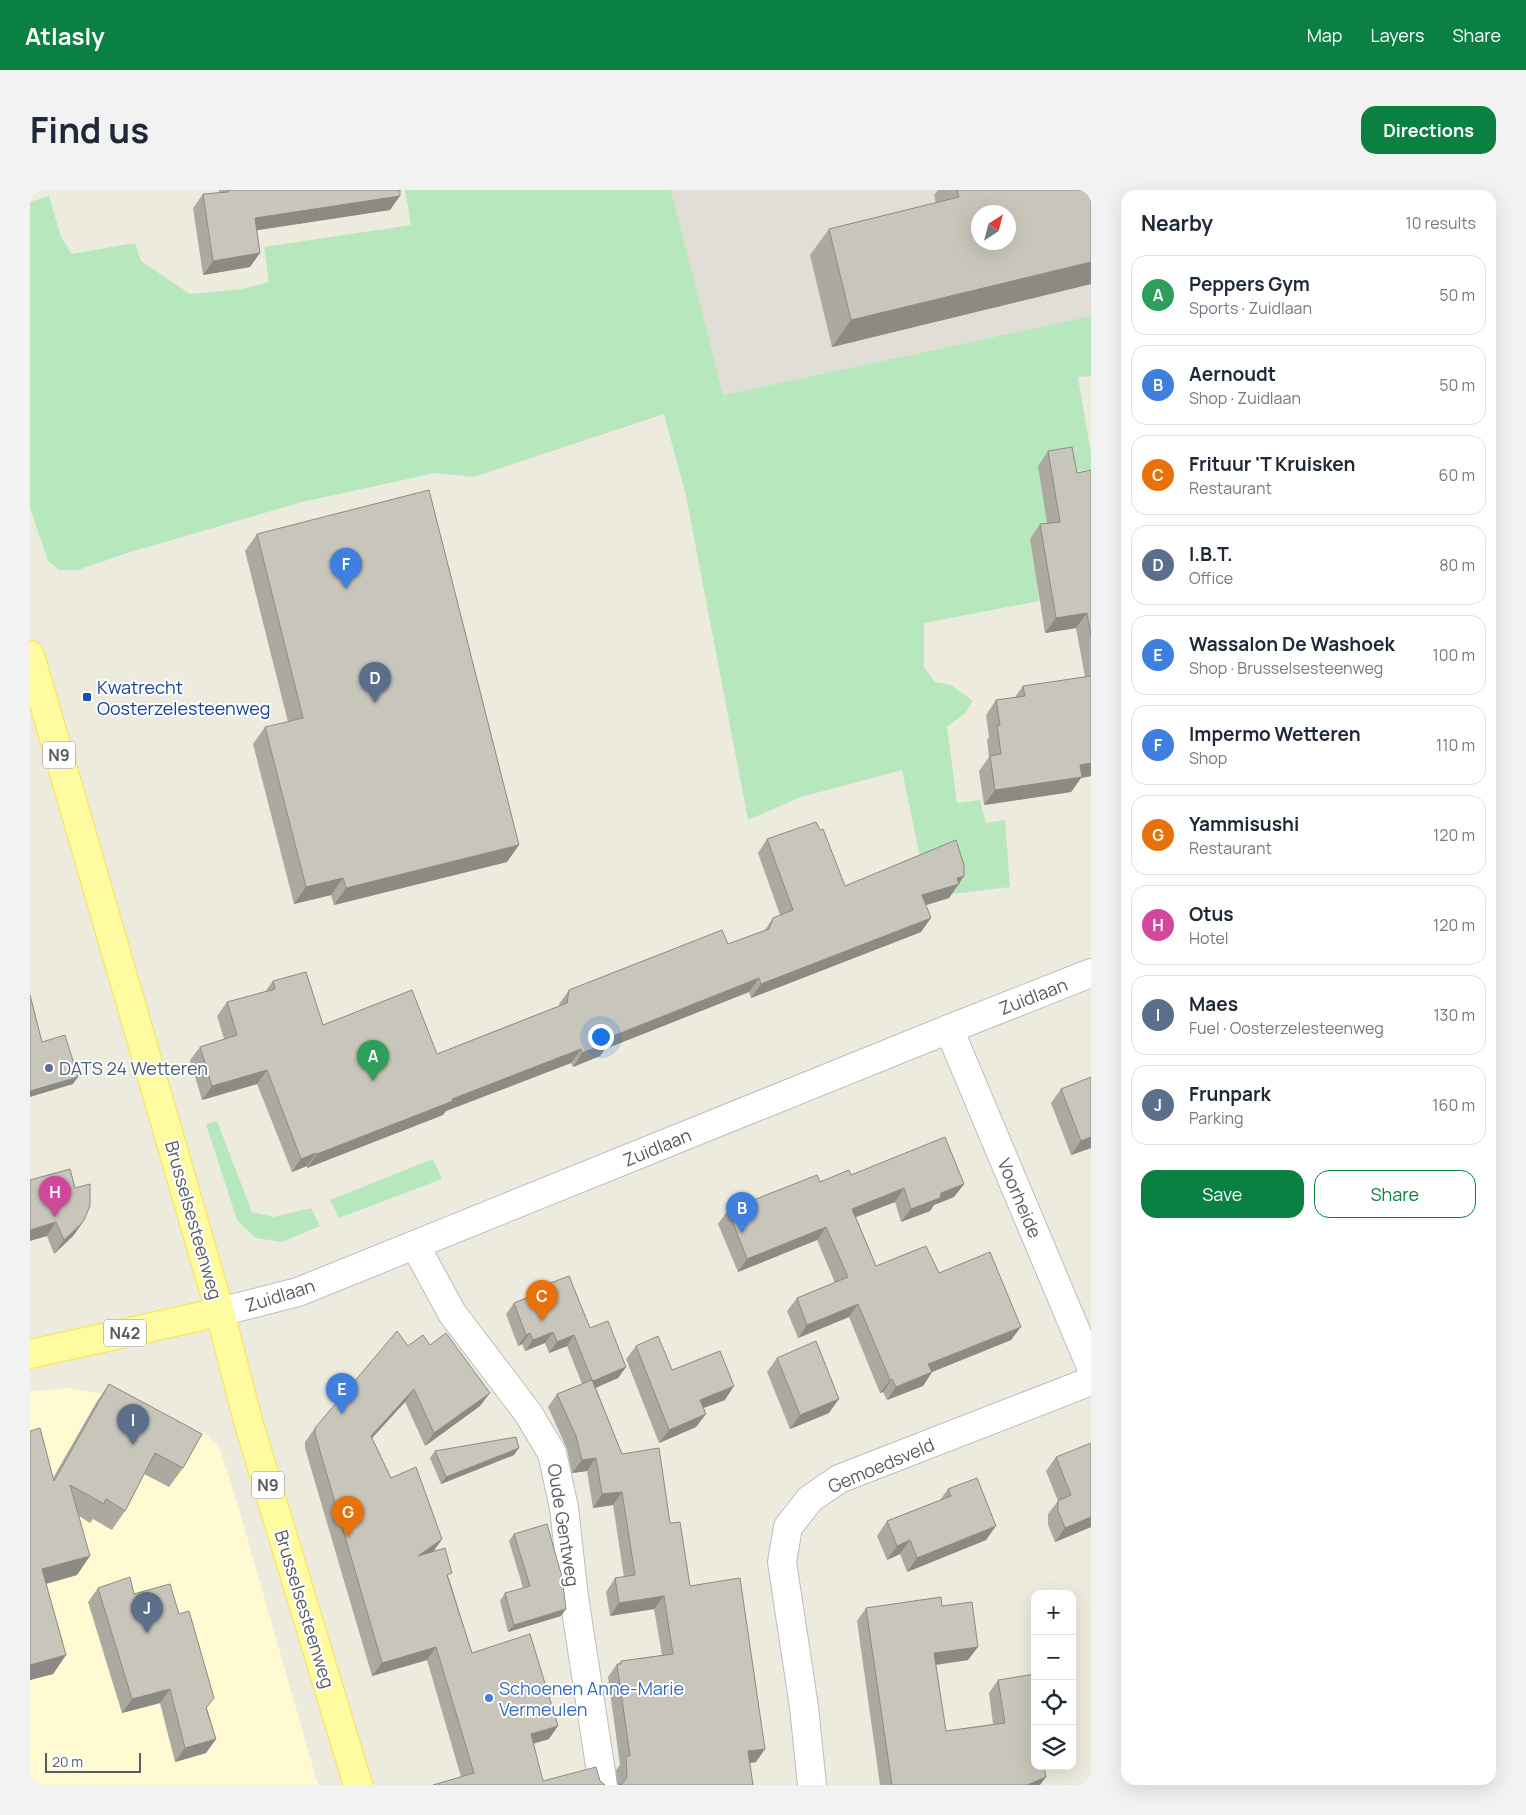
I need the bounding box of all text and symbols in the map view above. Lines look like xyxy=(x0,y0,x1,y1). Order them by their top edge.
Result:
text: Atlasly xyxy=(25,19,105,52)
text: Map xyxy=(1307,23,1342,47)
text: Layers xyxy=(1370,23,1424,47)
text: Share xyxy=(1452,23,1501,47)
text: Find us xyxy=(30,106,149,154)
button: Directions xyxy=(1361,106,1496,154)
north arrow xyxy=(971,205,1016,250)
text: Nearby xyxy=(1141,209,1213,237)
text: 10 results xyxy=(1405,212,1476,234)
text: Peppers Gym xyxy=(1189,271,1310,297)
text: A xyxy=(1153,284,1163,306)
text: 50 m xyxy=(1439,284,1475,306)
text: Sports · Zuidlaan xyxy=(1189,297,1312,319)
text: Aernoudt xyxy=(1189,361,1276,387)
text: B xyxy=(1153,374,1163,396)
text: 50 m xyxy=(1439,374,1475,396)
text: Shop · Zuidlaan xyxy=(1189,387,1301,409)
text: Frituur 'T Kruisken xyxy=(1189,451,1355,477)
text: C xyxy=(1152,464,1164,486)
text: 60 m xyxy=(1439,464,1475,486)
text: Restaurant xyxy=(1189,477,1272,499)
text: I.B.T. xyxy=(1189,541,1233,567)
pin: F xyxy=(330,548,362,589)
text: D xyxy=(1152,554,1164,576)
text: 80 m xyxy=(1439,554,1475,576)
text: Office xyxy=(1189,567,1233,589)
text: Wassalon De Washoek xyxy=(1189,631,1395,657)
text: E xyxy=(1153,644,1163,666)
text: 100 m xyxy=(1432,644,1475,666)
text: Shop · Brusselsesteenweg xyxy=(1189,657,1383,679)
pin: D xyxy=(359,662,391,703)
place label: Kwatrecht Oosterzelesteenweg xyxy=(97,675,270,720)
marker: Kwatrecht Oosterzelesteenweg xyxy=(81,691,93,703)
text: Impermo Wetteren xyxy=(1189,721,1361,747)
text: F xyxy=(1154,734,1162,756)
text: 110 m xyxy=(1436,734,1475,756)
road number: N9 xyxy=(43,742,75,768)
text: Shop xyxy=(1189,747,1227,769)
text: Yammisushi xyxy=(1189,811,1299,837)
text: G xyxy=(1152,824,1164,846)
text: 120 m xyxy=(1433,824,1475,846)
text: Restaurant xyxy=(1189,837,1272,859)
text: Otus xyxy=(1189,901,1234,927)
text: H xyxy=(1152,914,1164,936)
text: 120 m xyxy=(1433,914,1475,936)
text: Hotel xyxy=(1189,927,1229,949)
street label: Zuidlaan xyxy=(995,972,1071,1020)
text: Maes xyxy=(1189,991,1238,1017)
text: I xyxy=(1156,1004,1160,1026)
text: 130 m xyxy=(1433,1004,1475,1026)
text: Fuel · Oosterzelesteenweg xyxy=(1189,1017,1384,1039)
your location xyxy=(588,1024,614,1050)
pin: A xyxy=(357,1040,389,1081)
place label: DATS 24 Wetteren xyxy=(59,1056,208,1080)
marker: DATS 24 Wetteren xyxy=(43,1062,55,1074)
text: Frunpark xyxy=(1189,1081,1271,1107)
text: J xyxy=(1154,1094,1162,1116)
text: 160 m xyxy=(1432,1094,1475,1116)
text: Parking xyxy=(1189,1107,1244,1129)
street label: Zuidlaan xyxy=(619,1122,695,1172)
street label: Brusselsesteenweg xyxy=(160,1138,228,1302)
street label: Voorheide xyxy=(993,1155,1047,1241)
button: Save xyxy=(1141,1170,1304,1218)
button: Share xyxy=(1314,1170,1476,1218)
pin: H xyxy=(39,1176,71,1217)
pin: B xyxy=(726,1192,758,1233)
street label: Zuidlaan xyxy=(242,1273,318,1317)
pin: C xyxy=(526,1280,558,1321)
road number: N42 xyxy=(104,1320,146,1346)
pin: E xyxy=(326,1373,358,1414)
pin: I xyxy=(117,1404,149,1445)
street label: Gemoedsveld xyxy=(824,1432,938,1498)
street label: Oude Gentweg xyxy=(542,1462,586,1588)
road number: N9 xyxy=(252,1472,284,1498)
pin: G xyxy=(332,1496,364,1537)
street label: Brusselsesteenweg xyxy=(270,1527,340,1691)
map controls xyxy=(1031,1590,1076,1770)
button: + xyxy=(1031,1590,1076,1635)
pin: J xyxy=(131,1592,163,1633)
button: − xyxy=(1031,1635,1076,1680)
place label: Schoenen Anne-Marie Vermeulen xyxy=(499,1676,684,1721)
button: locate xyxy=(1031,1680,1076,1725)
marker: Schoenen Anne-Marie Vermeulen xyxy=(483,1692,495,1704)
button: layers xyxy=(1031,1725,1076,1770)
scale bar xyxy=(45,1750,141,1773)
text: 20 m xyxy=(52,1752,83,1771)

